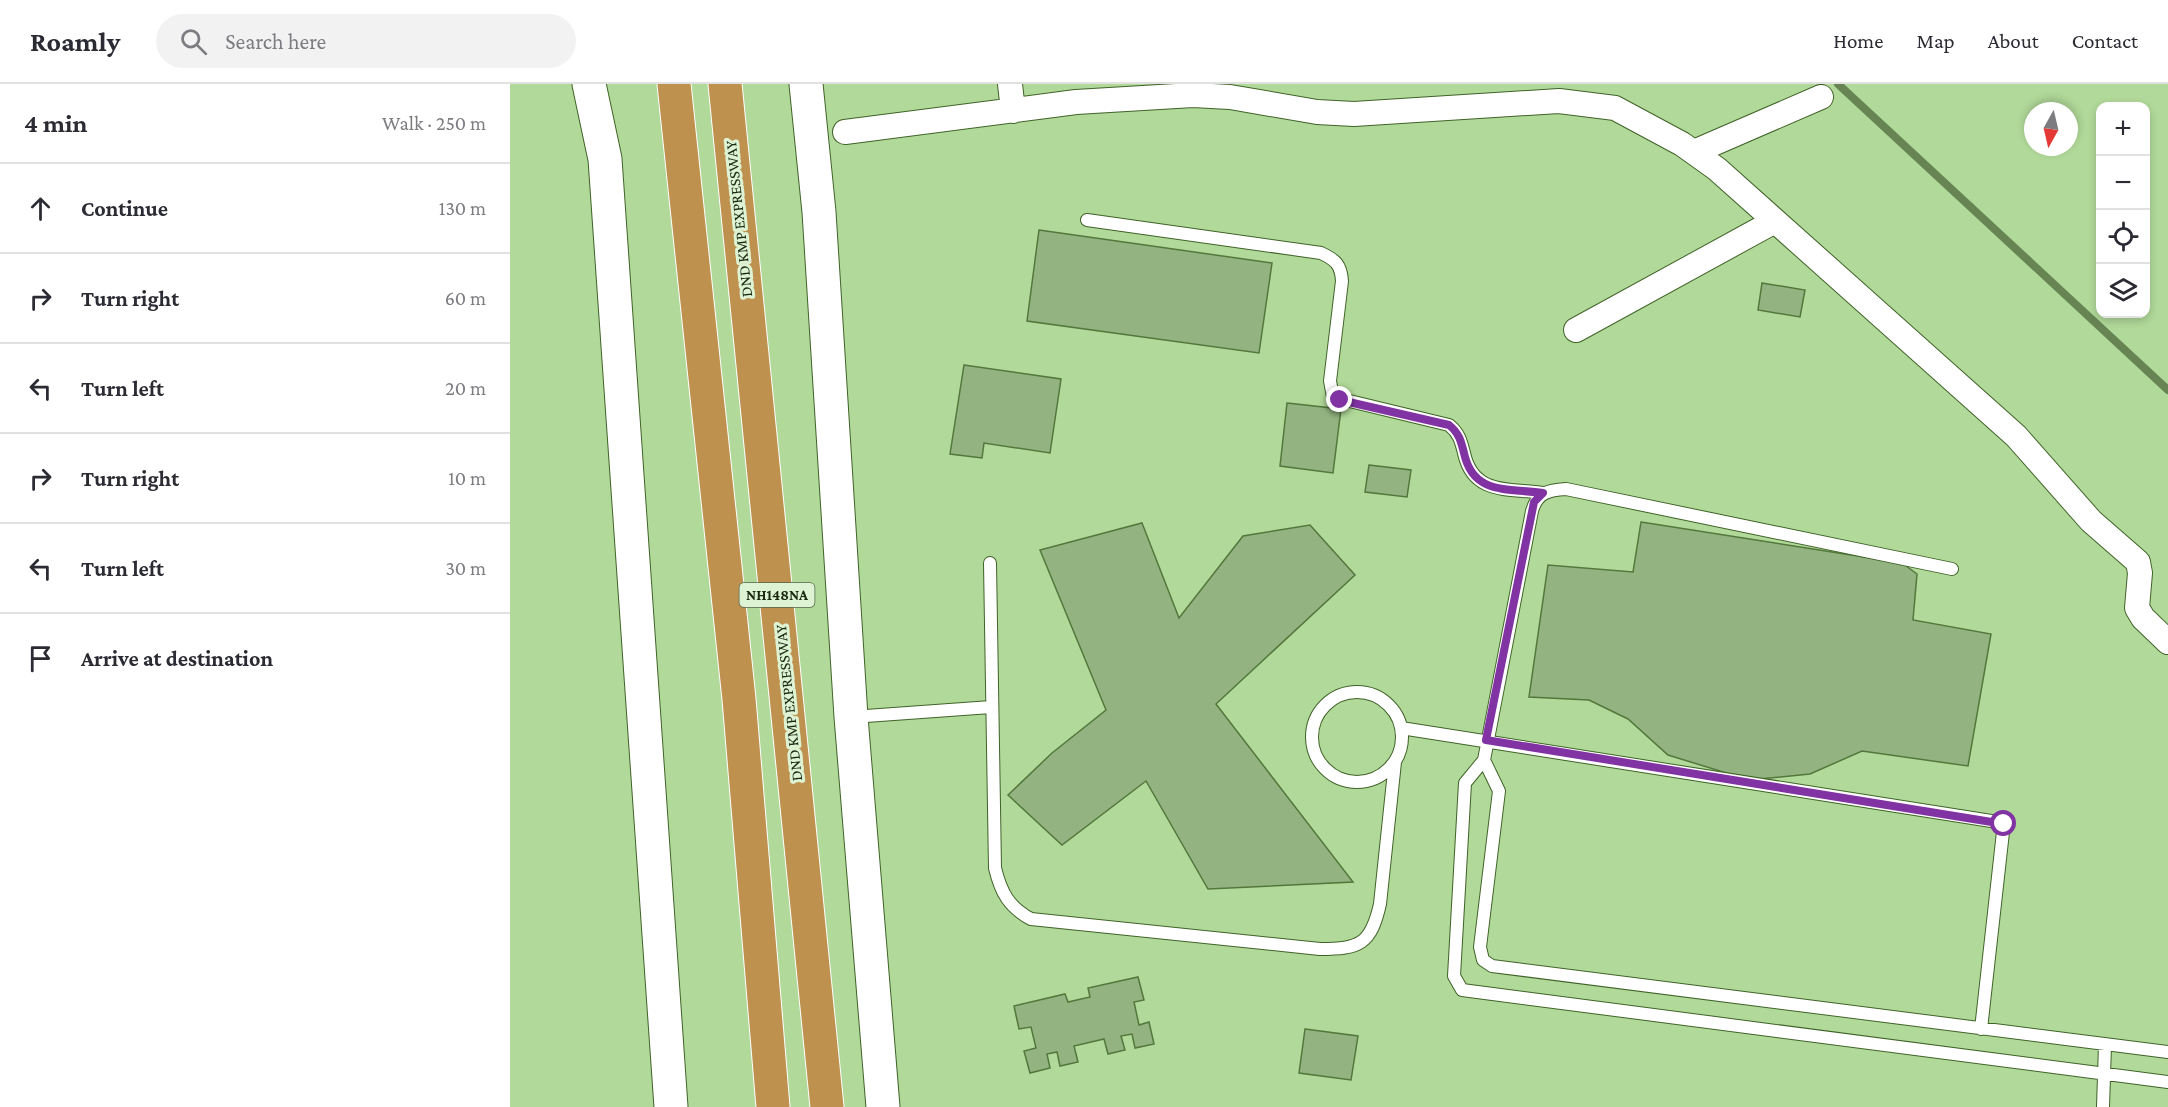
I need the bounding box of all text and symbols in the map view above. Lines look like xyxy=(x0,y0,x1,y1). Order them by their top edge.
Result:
search box xyxy=(156,14,576,68)
icon: search xyxy=(177,25,210,58)
text: Roamly xyxy=(30,26,120,57)
text: Search here xyxy=(225,29,326,54)
text: Home xyxy=(1833,29,1883,53)
text: Map xyxy=(1916,29,1955,53)
text: About xyxy=(1988,29,2039,53)
text: Contact xyxy=(2072,29,2138,53)
north arrow xyxy=(2024,102,2078,156)
map controls xyxy=(2096,102,2150,318)
button: + xyxy=(2096,102,2150,156)
text: 4 min xyxy=(24,109,88,138)
text: Walk · 250 m xyxy=(382,112,486,134)
street label: DND KMP EXPRESSWAY xyxy=(722,139,755,298)
button: − xyxy=(2096,156,2150,210)
icon: ahead xyxy=(24,192,57,225)
text: Continue xyxy=(81,196,168,221)
text: 130 m xyxy=(439,197,486,219)
button: locate xyxy=(2096,210,2150,264)
button: layers xyxy=(2096,264,2150,318)
icon: right xyxy=(24,282,57,315)
text: Turn right xyxy=(81,286,179,311)
text: 60 m xyxy=(445,287,486,309)
icon: left xyxy=(24,372,57,405)
text: Turn left xyxy=(81,376,164,401)
text: 20 m xyxy=(445,377,486,399)
route end xyxy=(1326,386,1352,412)
icon: right xyxy=(24,462,57,495)
text: Turn right xyxy=(81,466,179,491)
text: 10 m xyxy=(448,467,486,489)
icon: left xyxy=(24,552,57,585)
text: Turn left xyxy=(81,556,164,581)
text: 30 m xyxy=(445,557,486,579)
road number: NH148NA xyxy=(740,583,814,607)
street label: DND KMP EXPRESSWAY xyxy=(772,623,805,782)
icon: arrive xyxy=(24,642,57,675)
text: Arrive at destination xyxy=(81,646,273,671)
route start xyxy=(1990,810,2016,836)

